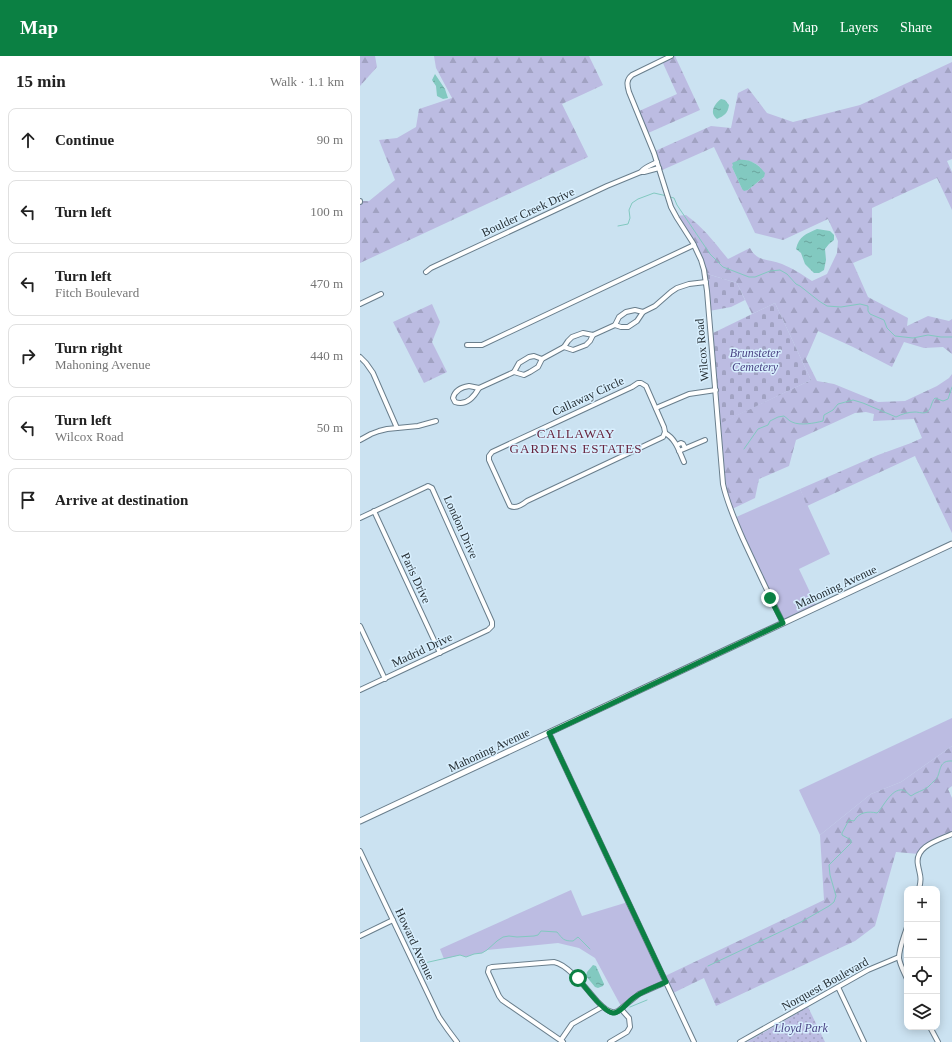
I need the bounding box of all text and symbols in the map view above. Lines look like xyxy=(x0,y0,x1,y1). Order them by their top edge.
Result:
text: Map xyxy=(20,17,58,38)
text: Map xyxy=(792,20,818,35)
text: Layers xyxy=(840,20,878,35)
text: Share xyxy=(900,20,932,35)
text: 15 min xyxy=(16,72,66,91)
text: Walk · 1.1 km xyxy=(270,74,344,89)
icon: ahead xyxy=(17,129,39,151)
text: Continue xyxy=(55,132,114,148)
text: 90 m xyxy=(317,132,343,147)
street label: Boulder Creek Drive xyxy=(479,184,577,240)
icon: left xyxy=(17,201,39,223)
text: Turn left xyxy=(55,204,112,220)
text: 100 m xyxy=(310,204,343,219)
text: Turn left xyxy=(55,268,112,284)
icon: left xyxy=(17,273,39,295)
text: 470 m xyxy=(310,276,343,291)
text: Fitch Boulevard xyxy=(55,285,139,300)
street label: Wilcox Road xyxy=(692,318,712,382)
text: Turn right xyxy=(55,340,122,356)
icon: right xyxy=(17,345,39,367)
park label: Brunsteter Cemetery xyxy=(730,346,781,374)
text: 440 m xyxy=(310,348,343,363)
text: Mahoning Avenue xyxy=(55,357,150,372)
street label: Callaway Circle xyxy=(550,373,626,419)
text: Turn left xyxy=(55,412,112,428)
icon: left xyxy=(17,417,39,439)
text: 50 m xyxy=(317,420,343,435)
district label: CALLAWAY GARDENS ESTATES xyxy=(510,426,642,456)
text: Wilcox Road xyxy=(55,429,123,444)
icon: arrive xyxy=(17,489,39,511)
text: Arrive at destination xyxy=(55,492,188,508)
street label: London Drive xyxy=(441,493,481,561)
street label: Paris Drive xyxy=(398,550,434,606)
street label: Mahoning Avenue xyxy=(793,562,879,612)
route end xyxy=(761,589,779,607)
street label: Madrid Drive xyxy=(389,630,455,670)
street label: Mahoning Avenue xyxy=(446,725,532,775)
map controls xyxy=(904,886,940,1030)
button: + xyxy=(904,886,940,922)
street label: Howard Avenue xyxy=(392,906,438,982)
button: − xyxy=(904,922,940,958)
street label: Norquest Boulevard xyxy=(779,954,871,1014)
button: locate xyxy=(904,958,940,994)
route start xyxy=(569,969,587,987)
button: layers xyxy=(904,994,940,1030)
park label: Lloyd Park xyxy=(773,1021,828,1035)

